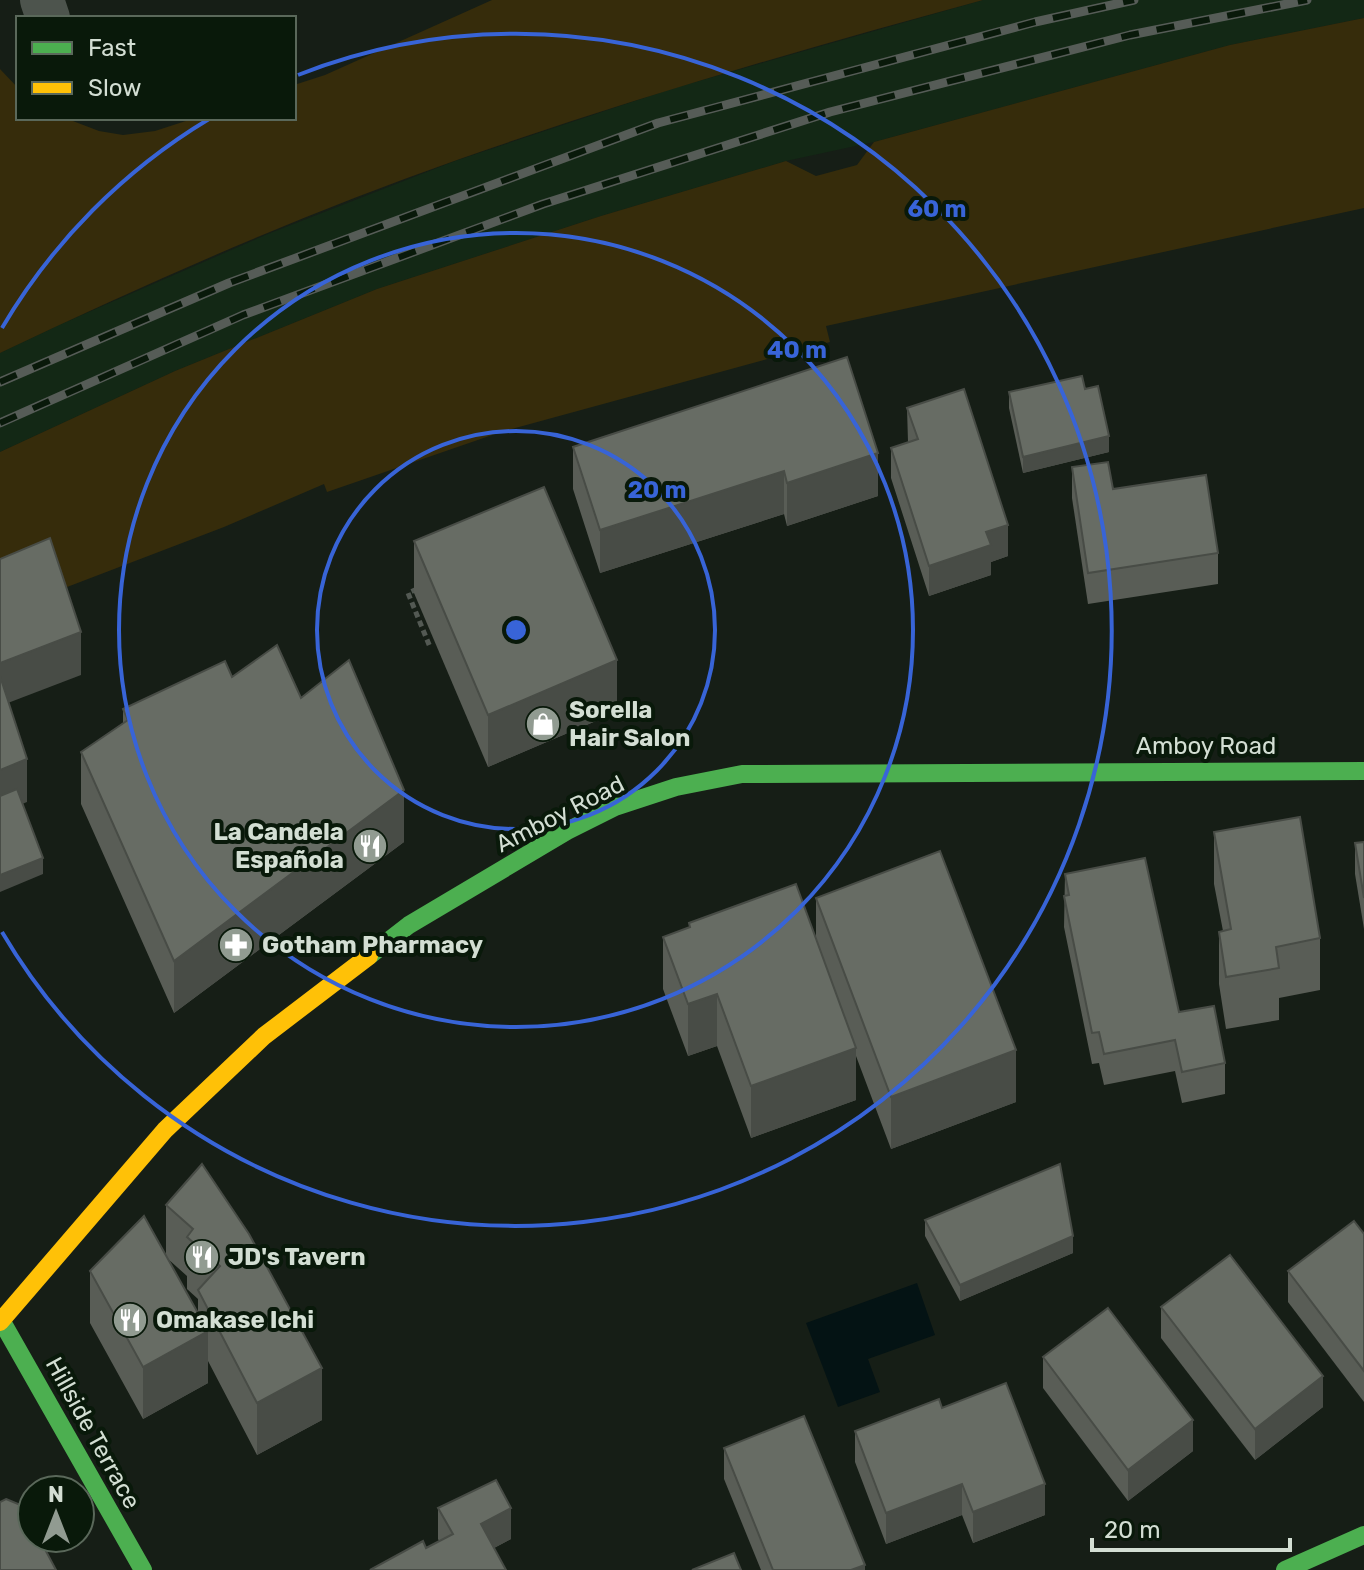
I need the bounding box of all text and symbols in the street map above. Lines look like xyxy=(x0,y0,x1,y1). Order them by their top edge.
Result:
legend xyxy=(16,16,296,120)
text: Fast xyxy=(88,34,136,62)
text: Slow xyxy=(88,74,141,102)
text: 60 m xyxy=(907,195,967,223)
text: 40 m xyxy=(767,336,827,364)
text: 20 m xyxy=(627,476,687,504)
centre of rings xyxy=(502,616,530,644)
place label: Sorella Hair Salon xyxy=(569,696,690,752)
shop icon: Sorella Hair Salon xyxy=(524,705,562,743)
street label: Amboy Road xyxy=(1136,732,1276,760)
street label: Amboy Road xyxy=(491,770,629,858)
place label: La Candela Española xyxy=(214,818,344,874)
restaurant icon: La Candela Española xyxy=(351,827,389,865)
pharmacy icon: Gotham Pharmacy xyxy=(217,926,255,964)
place label: Gotham Pharmacy xyxy=(262,931,483,959)
restaurant icon: JD's Tavern xyxy=(183,1238,221,1276)
place label: JD's Tavern xyxy=(228,1243,366,1271)
restaurant icon: Omakase Ichi xyxy=(111,1301,149,1339)
place label: Omakase Ichi xyxy=(156,1306,314,1334)
street label: Hillside Terrace xyxy=(40,1352,146,1514)
north arrow xyxy=(16,1474,96,1554)
text: N xyxy=(48,1481,64,1508)
scale bar xyxy=(1092,1502,1290,1552)
text: 20 m xyxy=(1104,1516,1161,1544)

